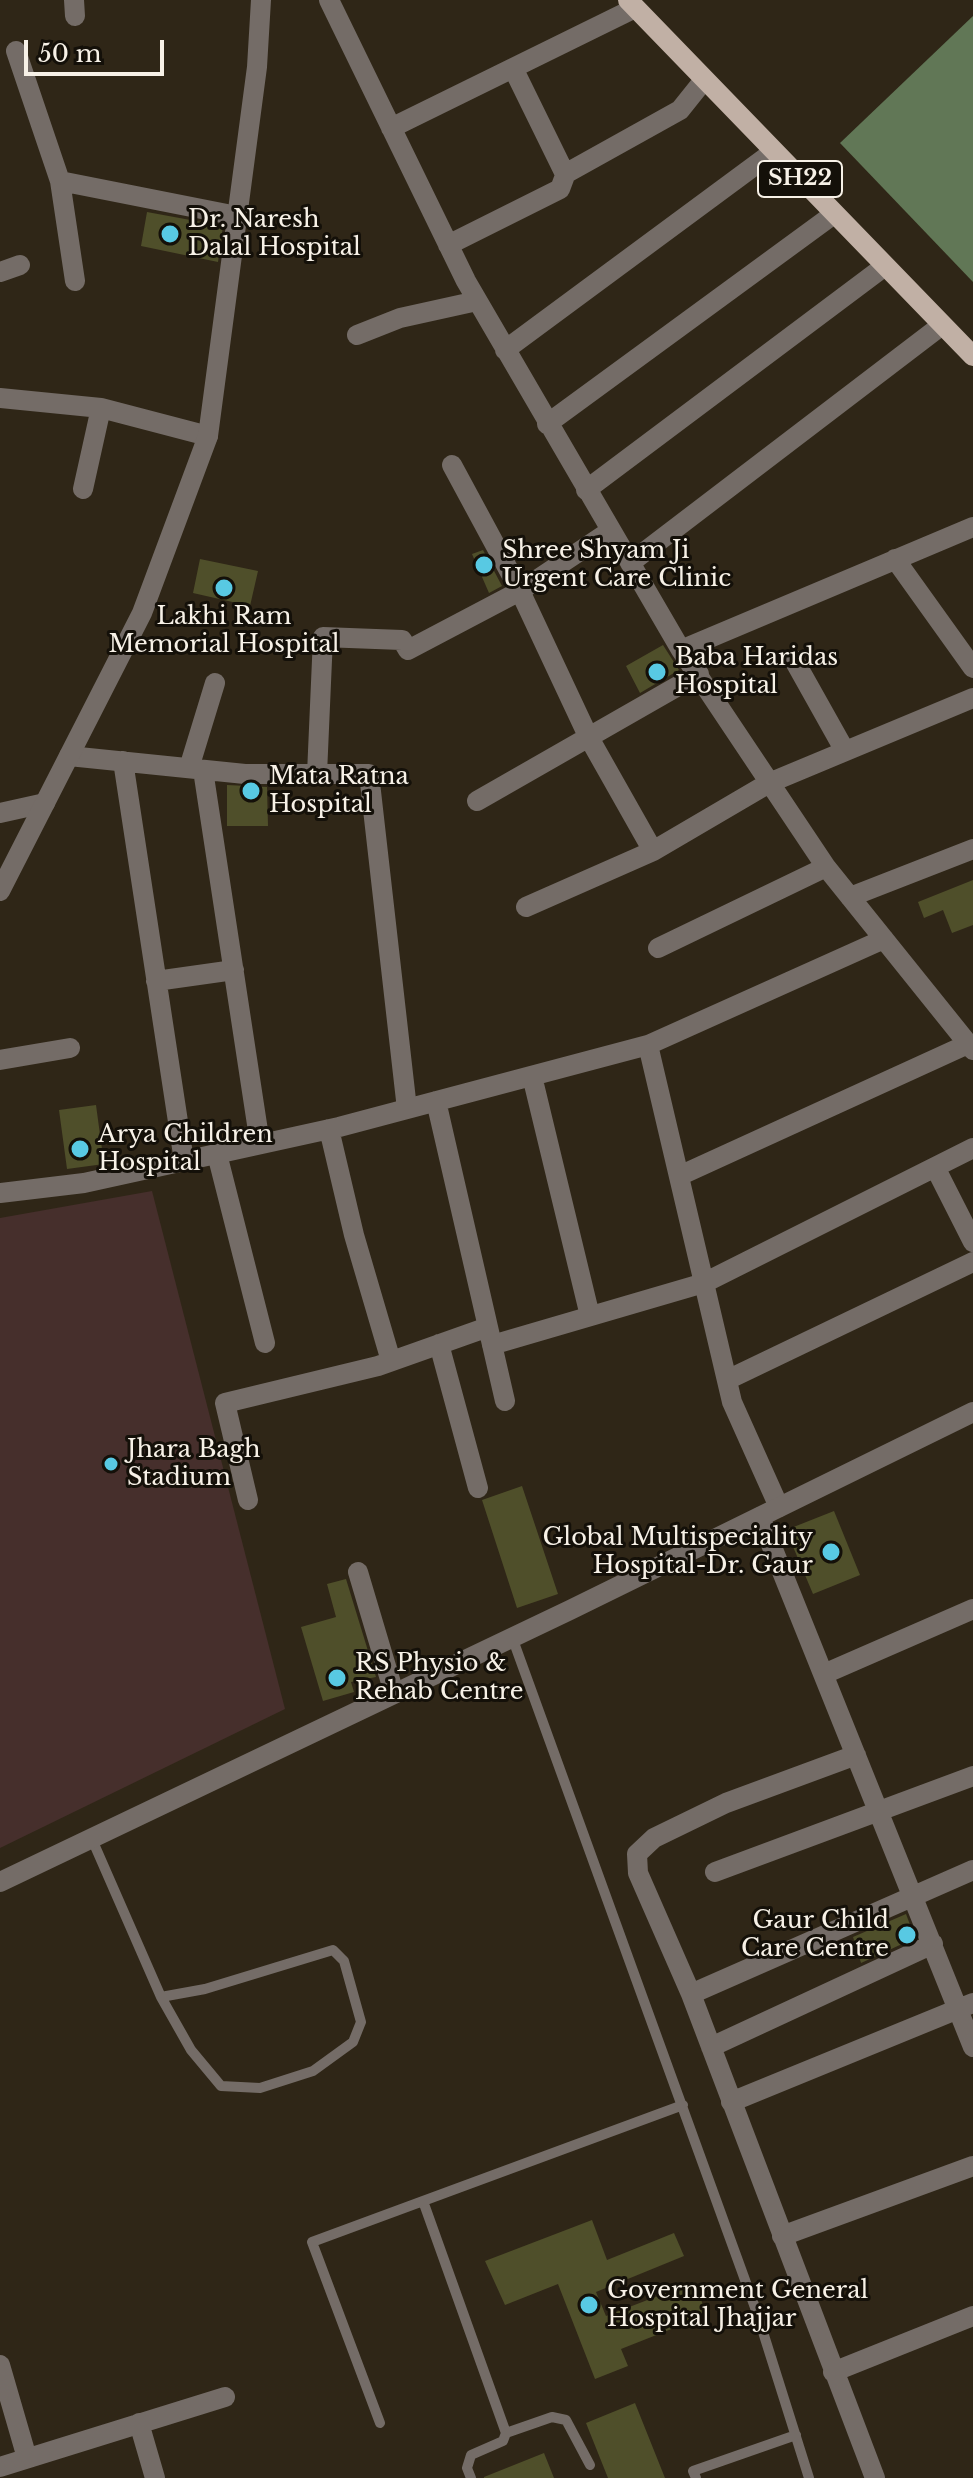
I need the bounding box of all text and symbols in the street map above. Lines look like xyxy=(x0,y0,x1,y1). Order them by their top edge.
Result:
scale bar xyxy=(28,24,168,74)
text: 50 m xyxy=(38,39,101,68)
road number: SH22 xyxy=(758,161,842,197)
place label: Dr. Naresh Dalal Hospital xyxy=(188,206,361,262)
marker: Dr. Naresh Dalal Hospital xyxy=(159,223,181,245)
place label: Shree Shyam Ji Urgent Care Clinic xyxy=(502,537,731,593)
marker: Shree Shyam Ji Urgent Care Clinic xyxy=(473,554,495,576)
marker: Lakhi Ram Memorial Hospital xyxy=(213,577,235,599)
place label: Lakhi Ram Memorial Hospital xyxy=(108,603,340,659)
place label: Baba Haridas Hospital xyxy=(675,644,838,700)
marker: Baba Haridas Hospital xyxy=(646,661,668,683)
place label: Mata Ratna Hospital xyxy=(269,763,409,819)
marker: Mata Ratna Hospital xyxy=(240,780,262,802)
place label: Arya Children Hospital xyxy=(98,1121,273,1177)
marker: Arya Children Hospital xyxy=(69,1138,91,1160)
place label: Jhara Bagh Stadium xyxy=(127,1436,260,1492)
marker: Jhara Bagh Stadium xyxy=(102,1455,120,1473)
place label: Global Multispeciality Hospital-Dr. Gaur xyxy=(542,1524,813,1580)
marker: Global Multispeciality Hospital-Dr. Gaur xyxy=(820,1541,842,1563)
place label: RS Physio & Rehab Centre xyxy=(355,1650,523,1706)
marker: RS Physio & Rehab Centre xyxy=(326,1667,348,1689)
place label: Gaur Child Care Centre xyxy=(741,1907,889,1963)
marker: Gaur Child Care Centre xyxy=(896,1924,918,1946)
place label: Government General Hospital Jhajjar xyxy=(607,2277,868,2333)
marker: Government General Hospital Jhajjar xyxy=(578,2294,600,2316)

